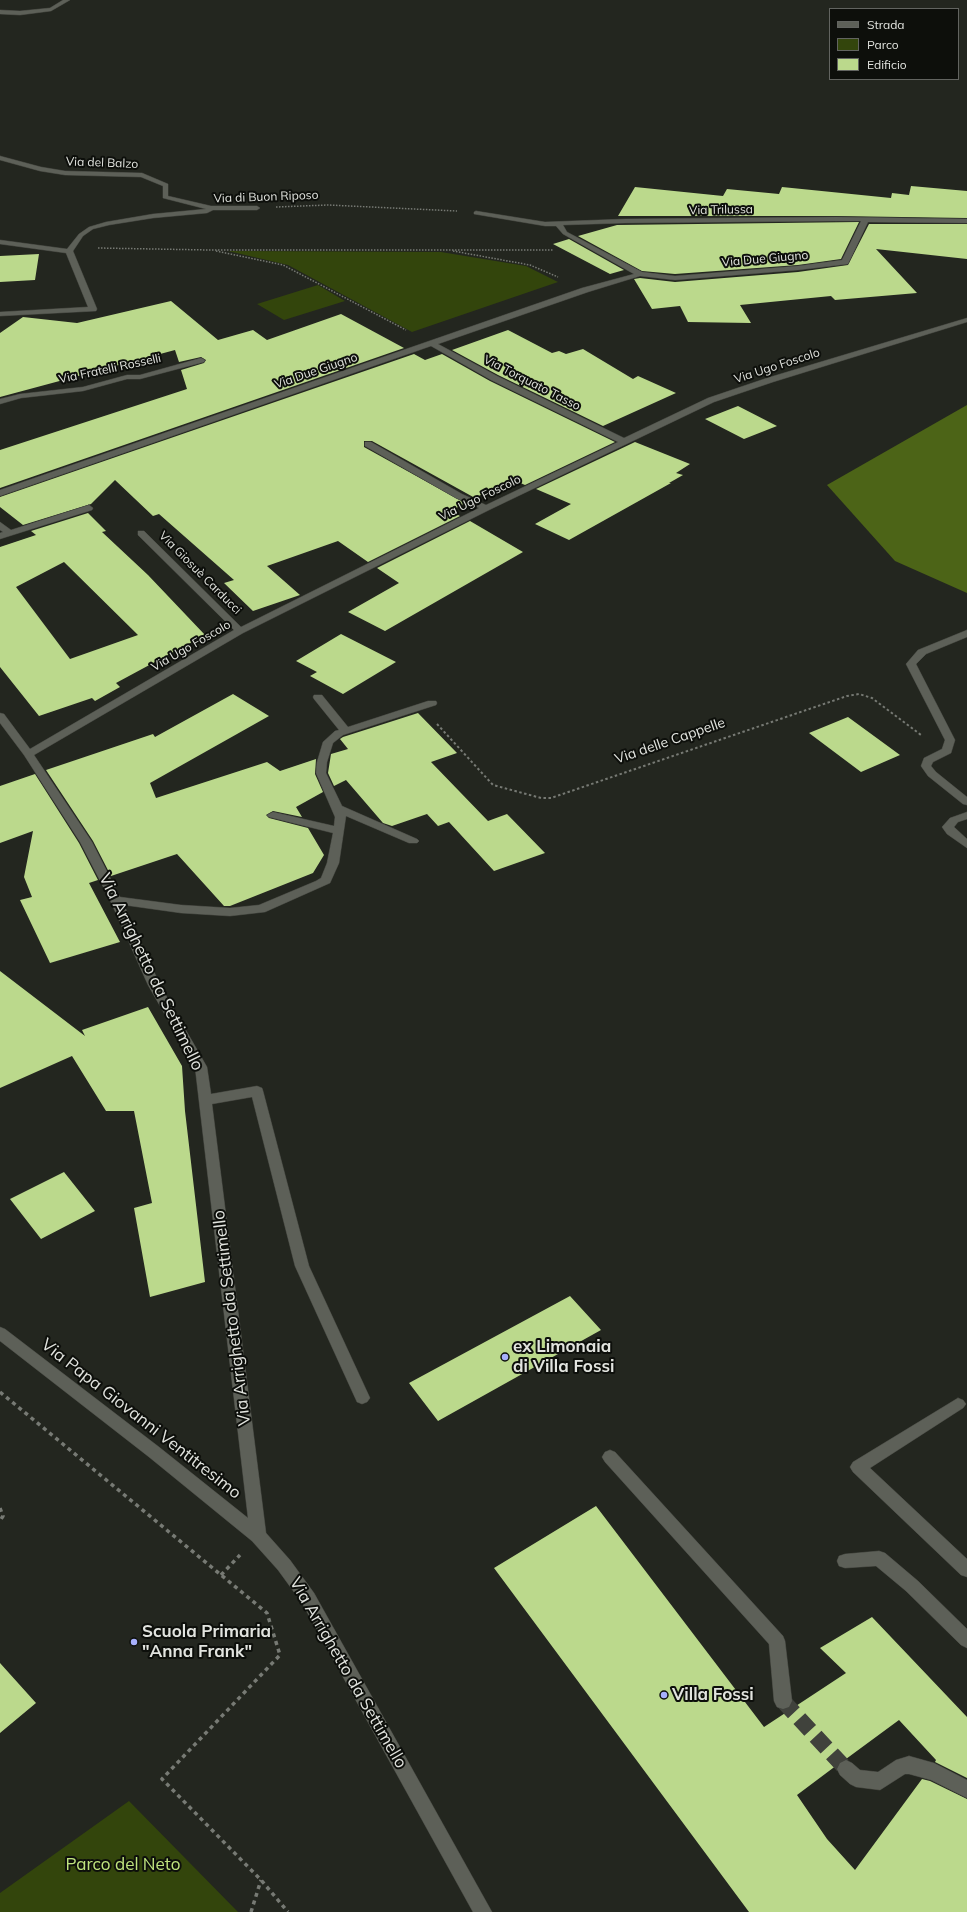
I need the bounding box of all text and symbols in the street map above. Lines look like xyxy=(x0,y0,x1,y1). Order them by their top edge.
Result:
legend xyxy=(829,8,959,80)
text: Strada xyxy=(867,17,905,32)
text: Parco xyxy=(867,37,899,52)
text: Edificio xyxy=(867,57,907,72)
street label: Via del Balzo xyxy=(66,155,138,171)
street label: Via di Buon Riposo xyxy=(213,188,319,206)
street label: Via Trilussa xyxy=(689,202,753,218)
street label: Via Due Giugno xyxy=(721,248,809,270)
street label: Via Ugo Foscolo xyxy=(732,345,822,387)
street label: Via Due Giugno xyxy=(273,350,359,392)
street label: Via Fratelli Rosselli xyxy=(58,351,162,387)
street label: Via Torquato Tasso xyxy=(481,352,583,414)
street label: Via Ugo Foscolo xyxy=(437,472,523,524)
street label: Via Giosuè Carducci xyxy=(156,529,244,617)
street label: Via Ugo Foscolo xyxy=(149,617,233,675)
street label: Via delle Cappelle xyxy=(613,714,727,768)
street label: Via Arrighetto da Settimello xyxy=(94,870,208,1074)
street label: Via Arrighetto da Settimello xyxy=(209,1209,255,1427)
street label: Via Papa Giovanni Ventitresimo xyxy=(37,1335,245,1503)
place label: ex Limonaia di Villa Fossi xyxy=(513,1337,614,1377)
marker: ex Limonaia di Villa Fossi xyxy=(500,1352,510,1362)
street label: Via Arrighetto da Settimello xyxy=(285,1574,411,1772)
place label: Scuola Primaria "Anna Frank" xyxy=(142,1622,271,1662)
marker: Scuola Primaria "Anna Frank" xyxy=(129,1637,139,1647)
place label: Villa Fossi xyxy=(672,1685,754,1705)
marker: Villa Fossi xyxy=(659,1690,669,1700)
park label: Parco del Neto xyxy=(66,1855,180,1875)

